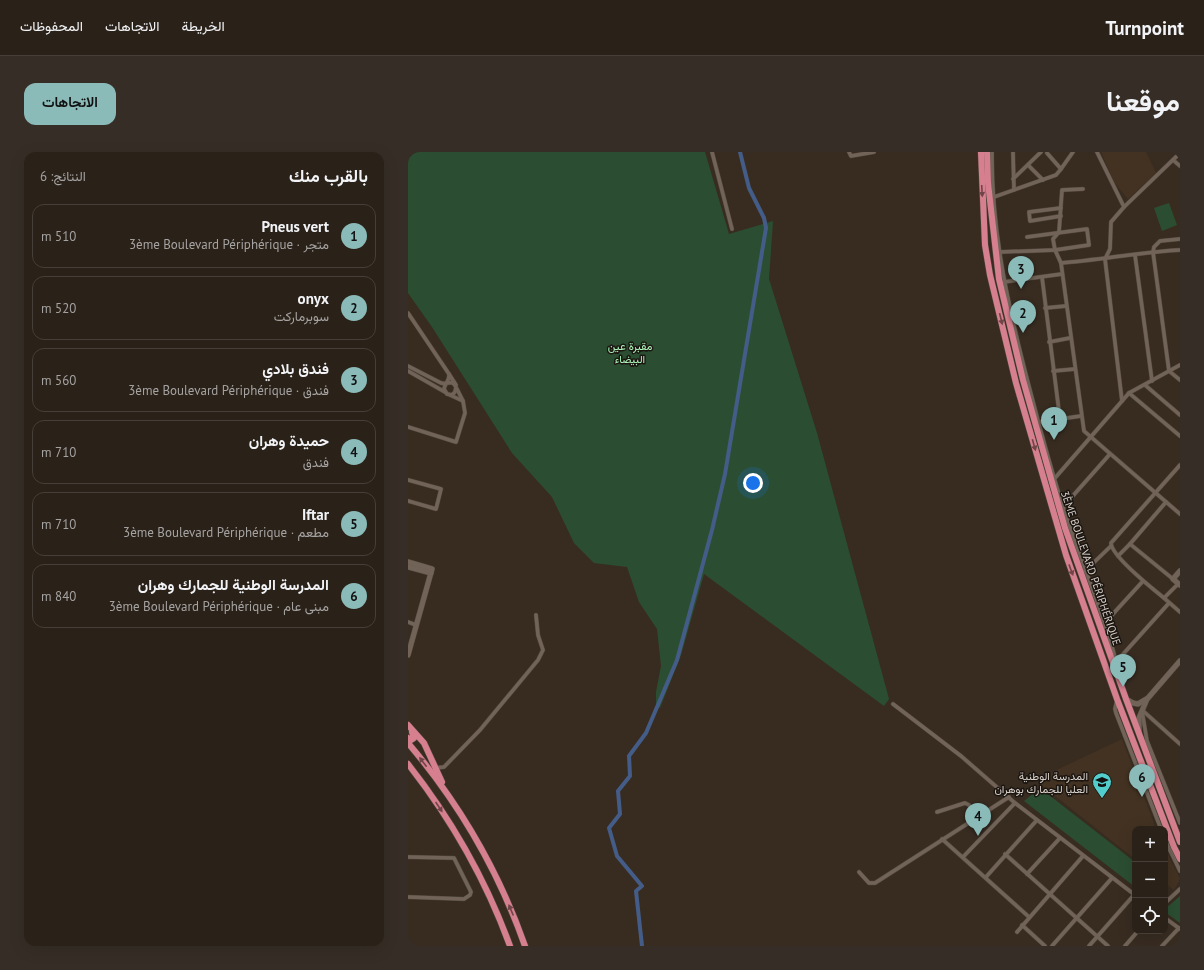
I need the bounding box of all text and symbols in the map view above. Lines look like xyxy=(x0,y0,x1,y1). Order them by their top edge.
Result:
text: Turnpoint xyxy=(1105,16,1184,40)
text: المحفوظات xyxy=(20,17,83,35)
text: الاتجاهات xyxy=(105,17,159,35)
text: الخريطة xyxy=(181,17,225,35)
text: موقعنا xyxy=(1106,82,1180,119)
button: الاتجاهات xyxy=(24,83,116,125)
text: بالقرب منك xyxy=(289,165,368,187)
text: النتائج: 6 xyxy=(40,168,86,185)
one-way arrow xyxy=(978,185,985,197)
text: Pneus vert xyxy=(262,217,329,236)
text: 510 m xyxy=(41,228,76,245)
text: 1 xyxy=(350,228,358,245)
text: متجر · 3ème Boulevard Périphérique xyxy=(129,236,329,253)
pin: 3 xyxy=(1008,256,1034,289)
text: onyx xyxy=(298,289,329,308)
text: 520 m xyxy=(41,300,76,317)
text: 2 xyxy=(350,300,358,317)
pin: 2 xyxy=(1010,300,1036,333)
text: سوبرماركت xyxy=(274,308,329,325)
one-way arrow xyxy=(998,313,1004,325)
park label: مقبرة عين البيضاء xyxy=(608,339,652,366)
text: فندق بلادي xyxy=(262,359,329,378)
text: 560 m xyxy=(41,372,76,389)
text: 3 xyxy=(350,372,358,389)
text: فندق · 3ème Boulevard Périphérique xyxy=(128,382,329,399)
pin: 1 xyxy=(1041,407,1067,440)
text: حميدة وهران xyxy=(249,431,329,450)
one-way arrow xyxy=(1031,439,1037,451)
text: 710 m xyxy=(41,444,76,461)
text: 4 xyxy=(350,444,358,461)
text: فندق xyxy=(303,454,329,471)
your location xyxy=(743,473,763,493)
street label: 3ÈME BOULEVARD PÉRIPHÉRIQUE xyxy=(1058,489,1124,647)
text: Iftar xyxy=(302,505,329,524)
text: 710 m xyxy=(41,516,76,533)
text: 5 xyxy=(350,516,358,533)
text: مطعم · 3ème Boulevard Périphérique xyxy=(123,524,329,541)
one-way arrow xyxy=(1068,564,1074,576)
text: المدرسة الوطنية للجمارك وهران xyxy=(138,575,329,594)
text: 840 m xyxy=(41,588,76,605)
text: 6 xyxy=(350,588,358,605)
text: مبنى عام · 3ème Boulevard Périphérique xyxy=(109,598,329,615)
pin: 5 xyxy=(1110,654,1136,687)
one-way arrow xyxy=(419,757,428,768)
pin: 6 xyxy=(1129,764,1155,797)
place label: المدرسة الوطنية العليا للجمارك بوهران xyxy=(994,769,1088,796)
school or university icon: المدرسة الوطنية العليا للجمارك بوهران xyxy=(1091,771,1113,799)
one-way arrow xyxy=(436,801,443,813)
pin: 4 xyxy=(965,803,991,836)
map controls xyxy=(1132,826,1168,934)
button: + xyxy=(1132,826,1168,862)
button: − xyxy=(1132,862,1168,898)
button: locate xyxy=(1132,898,1168,934)
one-way arrow xyxy=(507,903,513,915)

